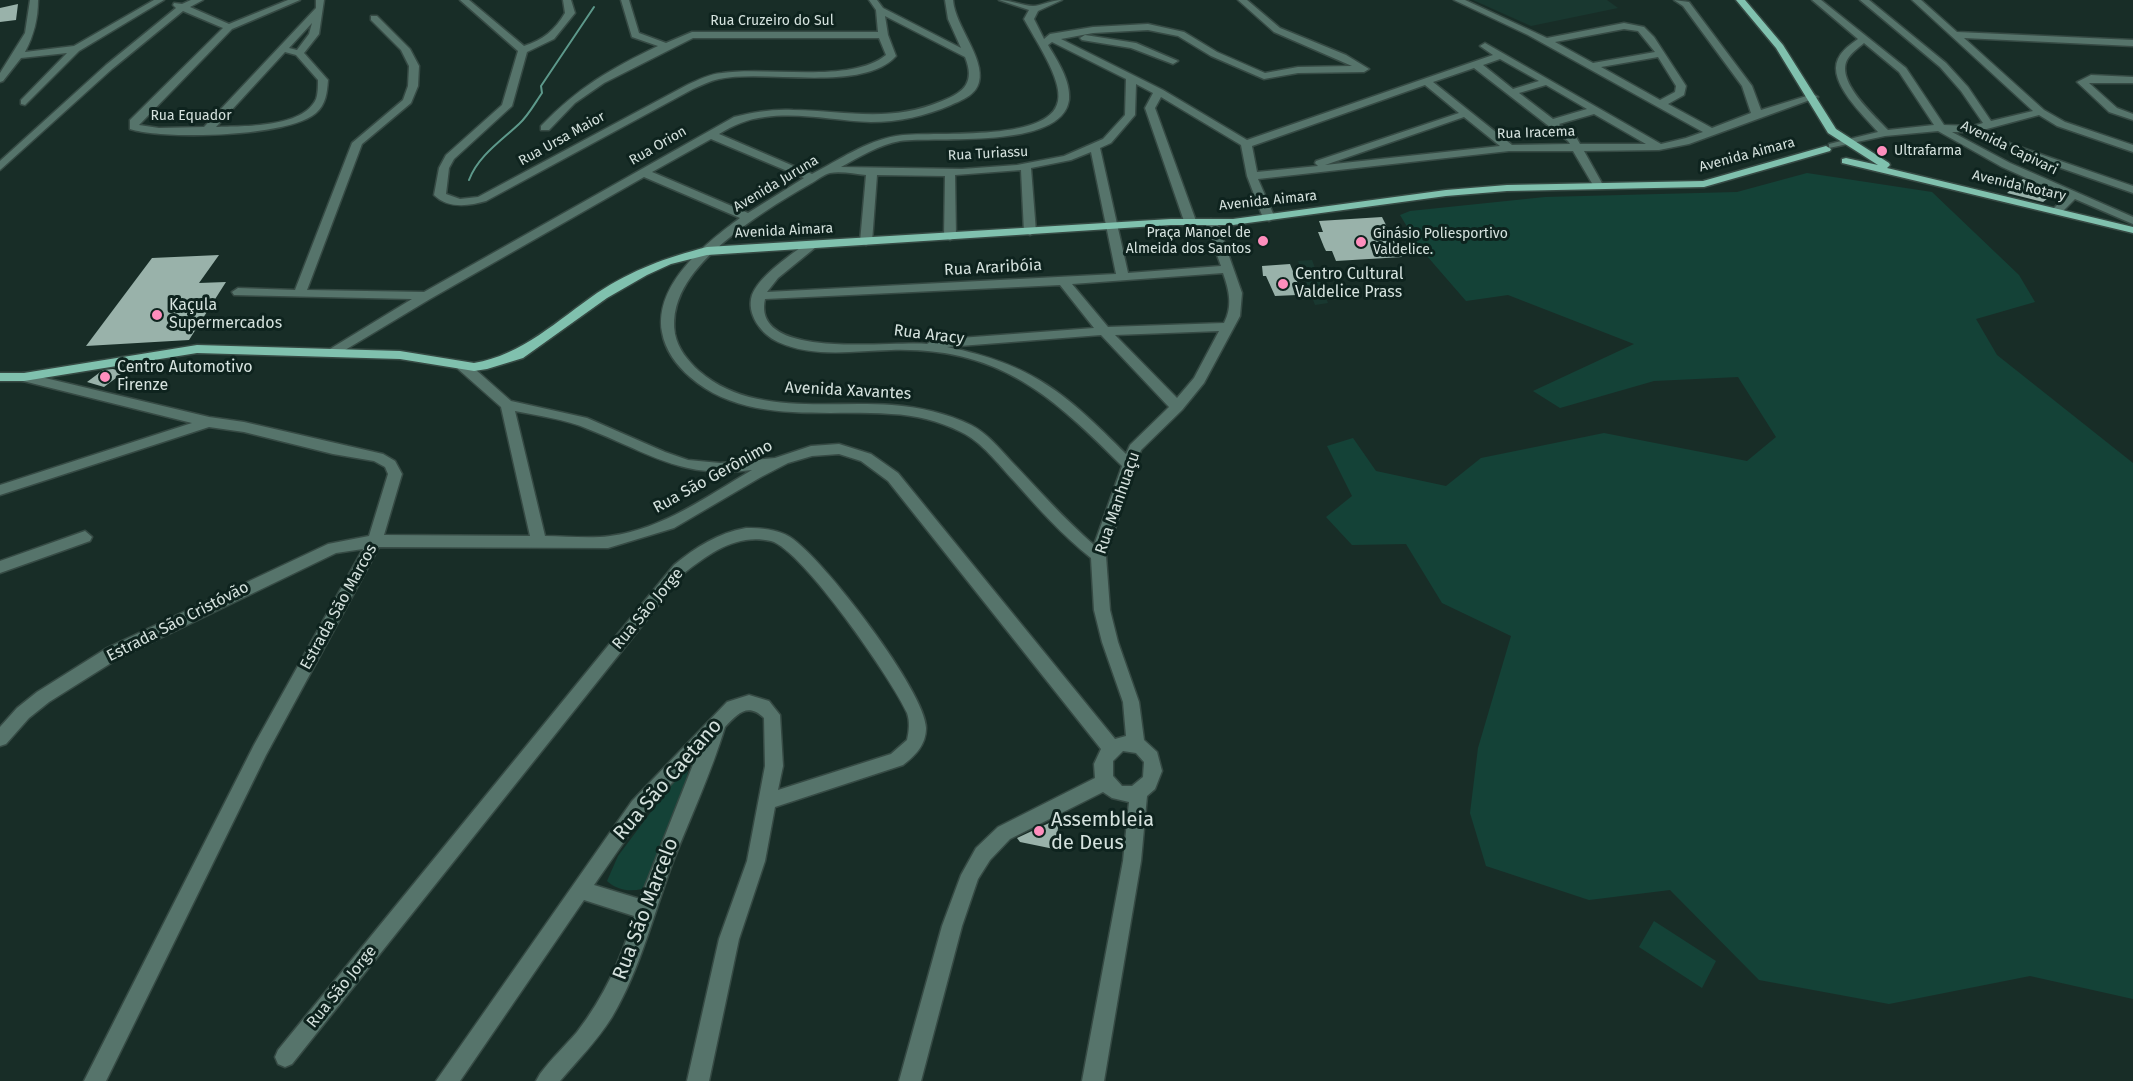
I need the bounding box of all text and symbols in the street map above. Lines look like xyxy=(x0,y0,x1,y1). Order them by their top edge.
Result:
street label: Rua Cruzeiro do Sul xyxy=(710,13,834,29)
street label: Rua Equador xyxy=(150,108,232,124)
street label: Rua Ursa Maior xyxy=(516,108,608,170)
street label: Avenida Capivari xyxy=(1958,117,2060,179)
street label: Rua Orion xyxy=(626,123,690,169)
street label: Rua Iracema xyxy=(1497,123,1575,143)
street label: Avenida Aimara xyxy=(1697,134,1797,176)
place label: Ultrafarma xyxy=(1894,143,1962,159)
street label: Rua Turiassu xyxy=(947,144,1029,164)
marker: Ultrafarma xyxy=(1875,144,1889,158)
street label: Avenida Juruna xyxy=(730,152,822,216)
street label: Avenida Rotary xyxy=(1971,167,2067,205)
street label: Avenida Aimara xyxy=(1218,188,1318,214)
street label: Avenida Aimara xyxy=(734,220,834,242)
place label: Praça Manoel de Almeida dos Santos xyxy=(1126,225,1251,258)
place label: Ginásio Poliesportivo Valdelice. xyxy=(1373,226,1508,258)
marker: Praça Manoel de Almeida dos Santos xyxy=(1256,234,1270,248)
marker: Ginásio Poliesportivo Valdelice. xyxy=(1354,235,1368,249)
street label: Rua Araribóia xyxy=(943,256,1043,280)
place label: Centro Cultural Valdelice Prass xyxy=(1295,265,1403,303)
marker: Centro Cultural Valdelice Prass xyxy=(1276,277,1290,291)
place label: Kaçula Supermercados xyxy=(169,296,282,334)
marker: Kaçula Supermercados xyxy=(150,308,164,322)
street label: Rua Aracy xyxy=(893,321,965,349)
place label: Centro Automotivo Firenze xyxy=(117,358,253,396)
marker: Centro Automotivo Firenze xyxy=(98,370,112,384)
street label: Avenida Xavantes xyxy=(784,378,912,404)
street label: Rua São Gerônimo xyxy=(650,436,776,518)
street label: Rua Manhuaçu xyxy=(1092,449,1144,557)
street label: Estrada São Marcos xyxy=(297,541,381,673)
street label: Rua São Jorge xyxy=(609,565,687,653)
street label: Estrada São Cristóvão xyxy=(104,578,252,666)
street label: Rua São Caetano xyxy=(609,714,727,846)
place label: Assembleia de Deus xyxy=(1051,808,1154,855)
marker: Assembleia de Deus xyxy=(1032,824,1046,838)
street label: Rua São Marcelo xyxy=(608,835,684,983)
street label: Rua São Jorge xyxy=(303,942,381,1032)

